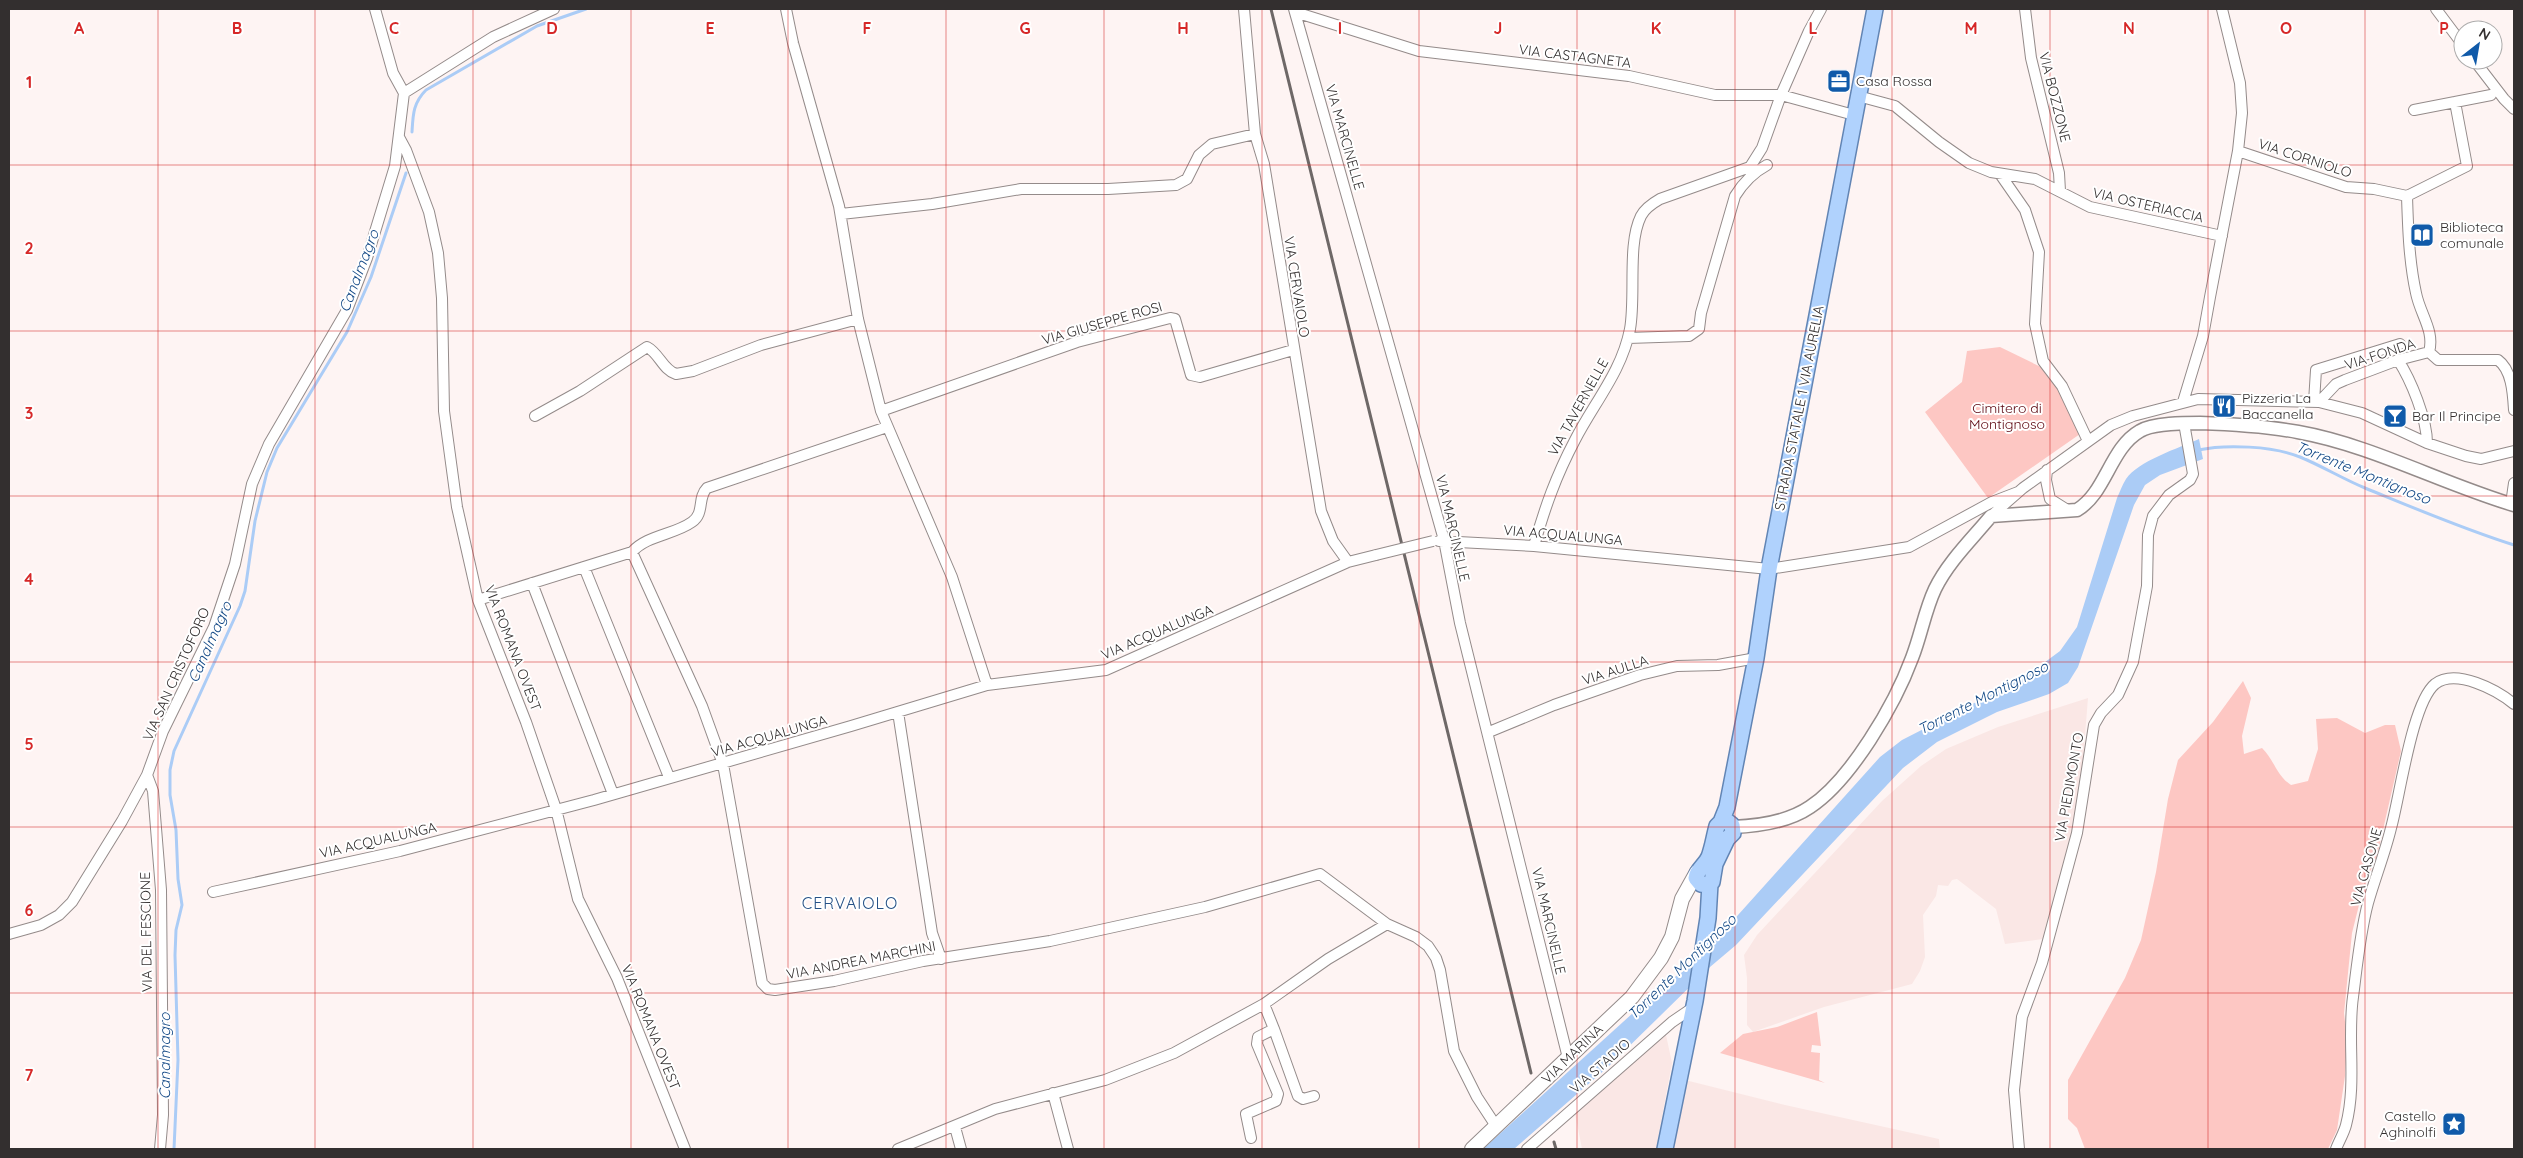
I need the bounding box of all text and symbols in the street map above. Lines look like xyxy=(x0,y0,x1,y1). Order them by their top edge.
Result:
text: A xyxy=(74,18,85,38)
text: B xyxy=(232,18,242,38)
text: C xyxy=(389,18,399,38)
text: D xyxy=(546,18,558,38)
text: E xyxy=(705,18,715,38)
text: F xyxy=(863,18,872,38)
text: G xyxy=(1019,18,1031,38)
text: H xyxy=(1177,18,1189,38)
text: I xyxy=(1338,18,1342,38)
text: J xyxy=(1494,18,1502,38)
text: K xyxy=(1651,18,1661,38)
text: L xyxy=(1809,18,1818,38)
text: M xyxy=(1964,18,1978,38)
text: N xyxy=(2123,18,2135,38)
text: O xyxy=(2280,18,2292,38)
text: P xyxy=(2439,18,2449,38)
north arrow xyxy=(2453,20,2503,70)
text: N xyxy=(2476,23,2494,44)
street label: VIA CASTAGNETA xyxy=(1518,40,1632,72)
street label: VIA BOZZONE xyxy=(2035,50,2075,144)
office icon: Casa Rossa xyxy=(1826,68,1852,94)
text: 1 xyxy=(26,72,32,92)
place label: Casa Rossa xyxy=(1856,72,1932,90)
street label: VIA MARCINELLE xyxy=(1321,82,1369,192)
street label: VIA CORNIOLO xyxy=(2256,134,2354,182)
street label: VIA OSTERIACCIA xyxy=(2091,183,2205,227)
place label: Biblioteca comunale xyxy=(2440,218,2504,252)
library icon: Biblioteca comunale xyxy=(2409,222,2435,248)
water label: Canalmagro xyxy=(334,226,383,315)
street label: VIA CERVAIOLO xyxy=(1280,235,1314,339)
text: 2 xyxy=(24,238,34,258)
street label: VIA GIUSEPPE ROSI xyxy=(1040,297,1164,349)
street label: STRADA STATALE 1 VIA AURELIA xyxy=(1770,304,1828,512)
street label: VIA FONDA xyxy=(2342,334,2418,374)
street label: VIA TAVERNELLE xyxy=(1544,355,1612,459)
place label: Pizzeria La Baccanella xyxy=(2242,389,2314,423)
restaurant icon: Pizzeria La Baccanella xyxy=(2211,393,2237,419)
park label: Cimitero di Montignoso xyxy=(1969,399,2045,433)
text: 3 xyxy=(25,403,33,423)
bar icon: Bar Il Principe xyxy=(2382,403,2408,429)
place label: Bar Il Principe xyxy=(2412,407,2501,425)
water label: Torrente Montignoso xyxy=(2293,437,2434,509)
street label: VIA MARCINELLE xyxy=(1432,473,1474,583)
street label: VIA ACQUALUNGA xyxy=(1503,521,1623,549)
text: 4 xyxy=(24,569,34,589)
street label: VIA ROMANA OVEST xyxy=(481,582,545,714)
water label: Canalmagro xyxy=(183,597,236,685)
street label: VIA ACQUALUNGA xyxy=(1098,600,1216,664)
street label: VIA SAN CRISTOFORO xyxy=(139,604,214,743)
street label: VIA AULLA xyxy=(1580,651,1650,689)
water label: Torrente Montignoso xyxy=(1914,656,2052,739)
street label: VIA ACQUALUNGA xyxy=(709,711,829,761)
street label: VIA PIEDIMONTO xyxy=(2051,731,2087,843)
text: 5 xyxy=(24,734,34,754)
street label: VIA ACQUALUNGA xyxy=(318,818,438,862)
street label: VIA CASONE xyxy=(2346,826,2386,908)
street label: VIA MARCINELLE xyxy=(1528,866,1570,976)
street label: VIA DEL FESCIONE xyxy=(136,872,156,992)
district label: CERVAIOLO xyxy=(802,893,898,913)
text: 6 xyxy=(25,900,34,920)
water label: Torrente Montignoso xyxy=(1623,909,1741,1023)
street label: VIA ANDREA MARCHINI xyxy=(785,937,937,983)
street label: VIA ROMANA OVEST xyxy=(618,962,684,1092)
water label: Canalmagro xyxy=(155,1012,174,1099)
street label: VIA MARINA xyxy=(1538,1020,1606,1088)
street label: VIA STADIO xyxy=(1566,1035,1634,1097)
text: 7 xyxy=(25,1065,34,1085)
place label: Castello Aghinolfi xyxy=(2379,1107,2436,1141)
place icon: Castello Aghinolfi xyxy=(2441,1111,2467,1137)

